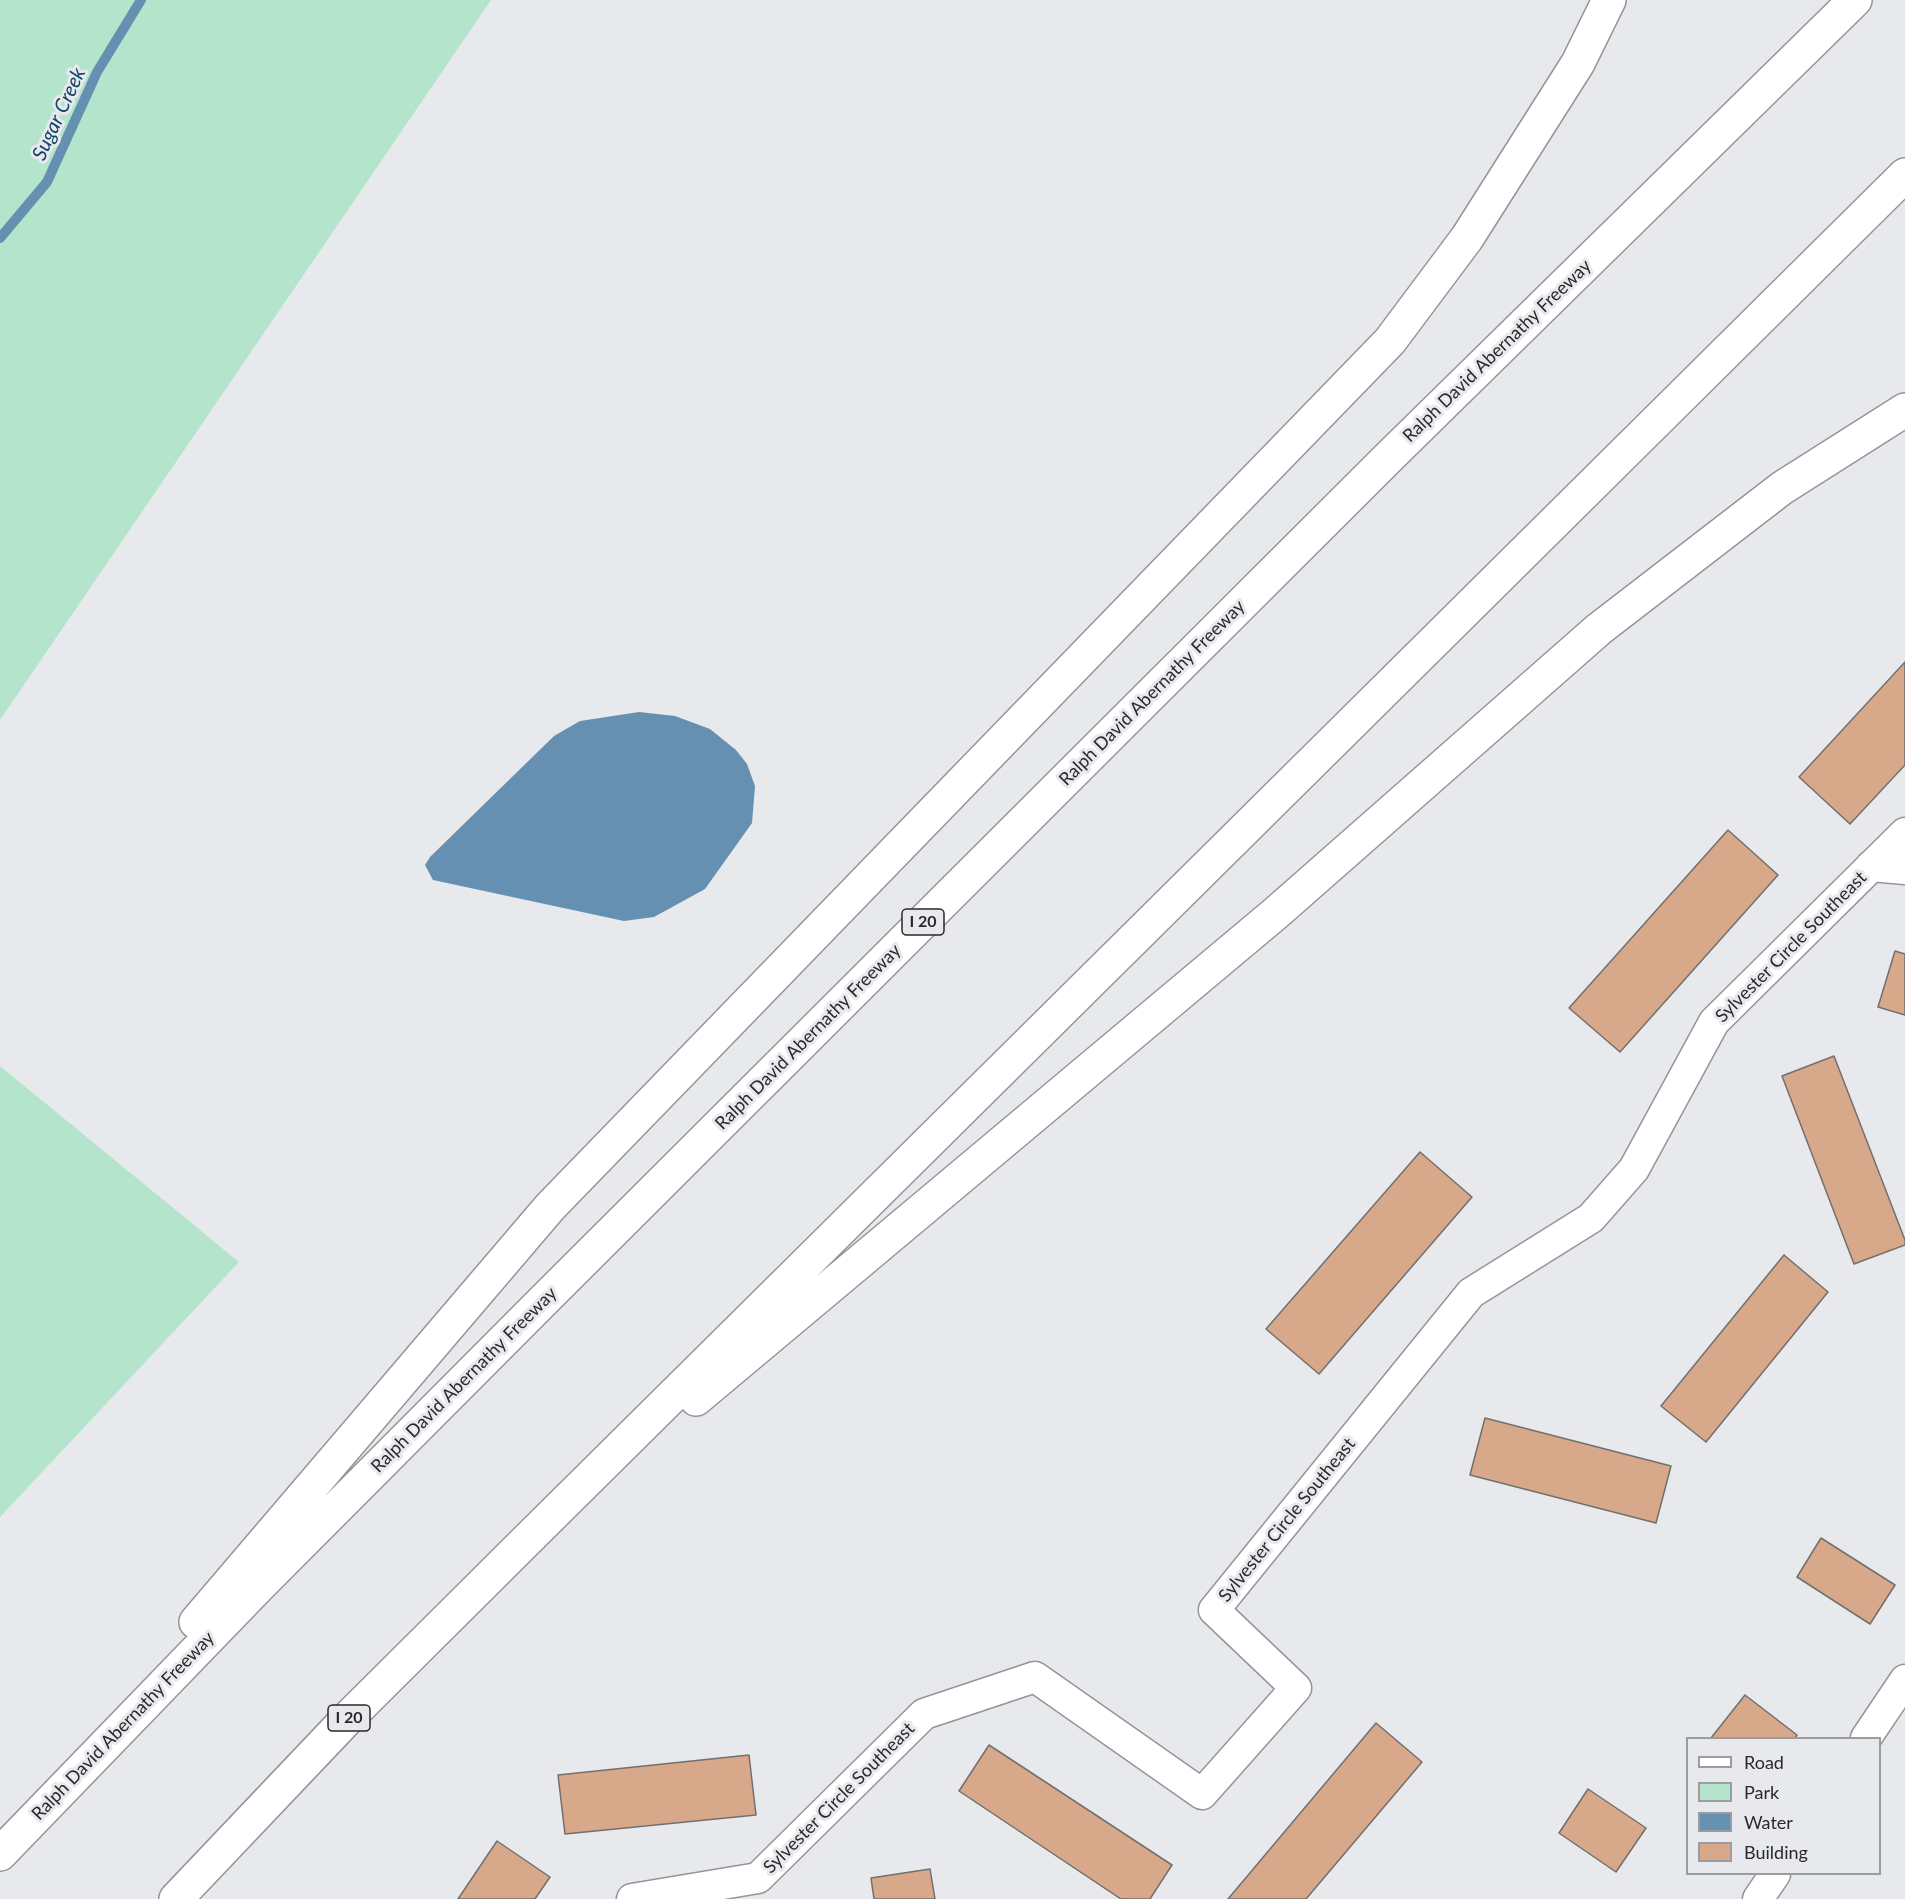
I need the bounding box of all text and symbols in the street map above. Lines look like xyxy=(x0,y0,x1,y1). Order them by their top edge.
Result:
water label: Sugar Creek xyxy=(27,64,91,164)
street label: Ralph David Abernathy Freeway xyxy=(1398,255,1596,447)
street label: Ralph David Abernathy Freeway xyxy=(1055,596,1249,790)
street label: Sylvester Circle Southeast xyxy=(1711,867,1871,1027)
road number: I 20 xyxy=(902,909,944,935)
street label: Ralph David Abernathy Freeway xyxy=(711,940,905,1134)
street label: Ralph David Abernathy Freeway xyxy=(367,1283,561,1477)
street label: Sylvester Circle Southeast xyxy=(1214,1434,1360,1606)
street label: Ralph David Abernathy Freeway xyxy=(27,1627,219,1825)
road number: I 20 xyxy=(328,1705,370,1731)
street label: Sylvester Circle Southeast xyxy=(759,1718,919,1878)
legend xyxy=(1686,1737,1881,1875)
text: Road xyxy=(1744,1751,1784,1773)
text: Park xyxy=(1744,1781,1779,1803)
text: Water xyxy=(1744,1811,1793,1833)
text: Building xyxy=(1744,1841,1808,1863)

